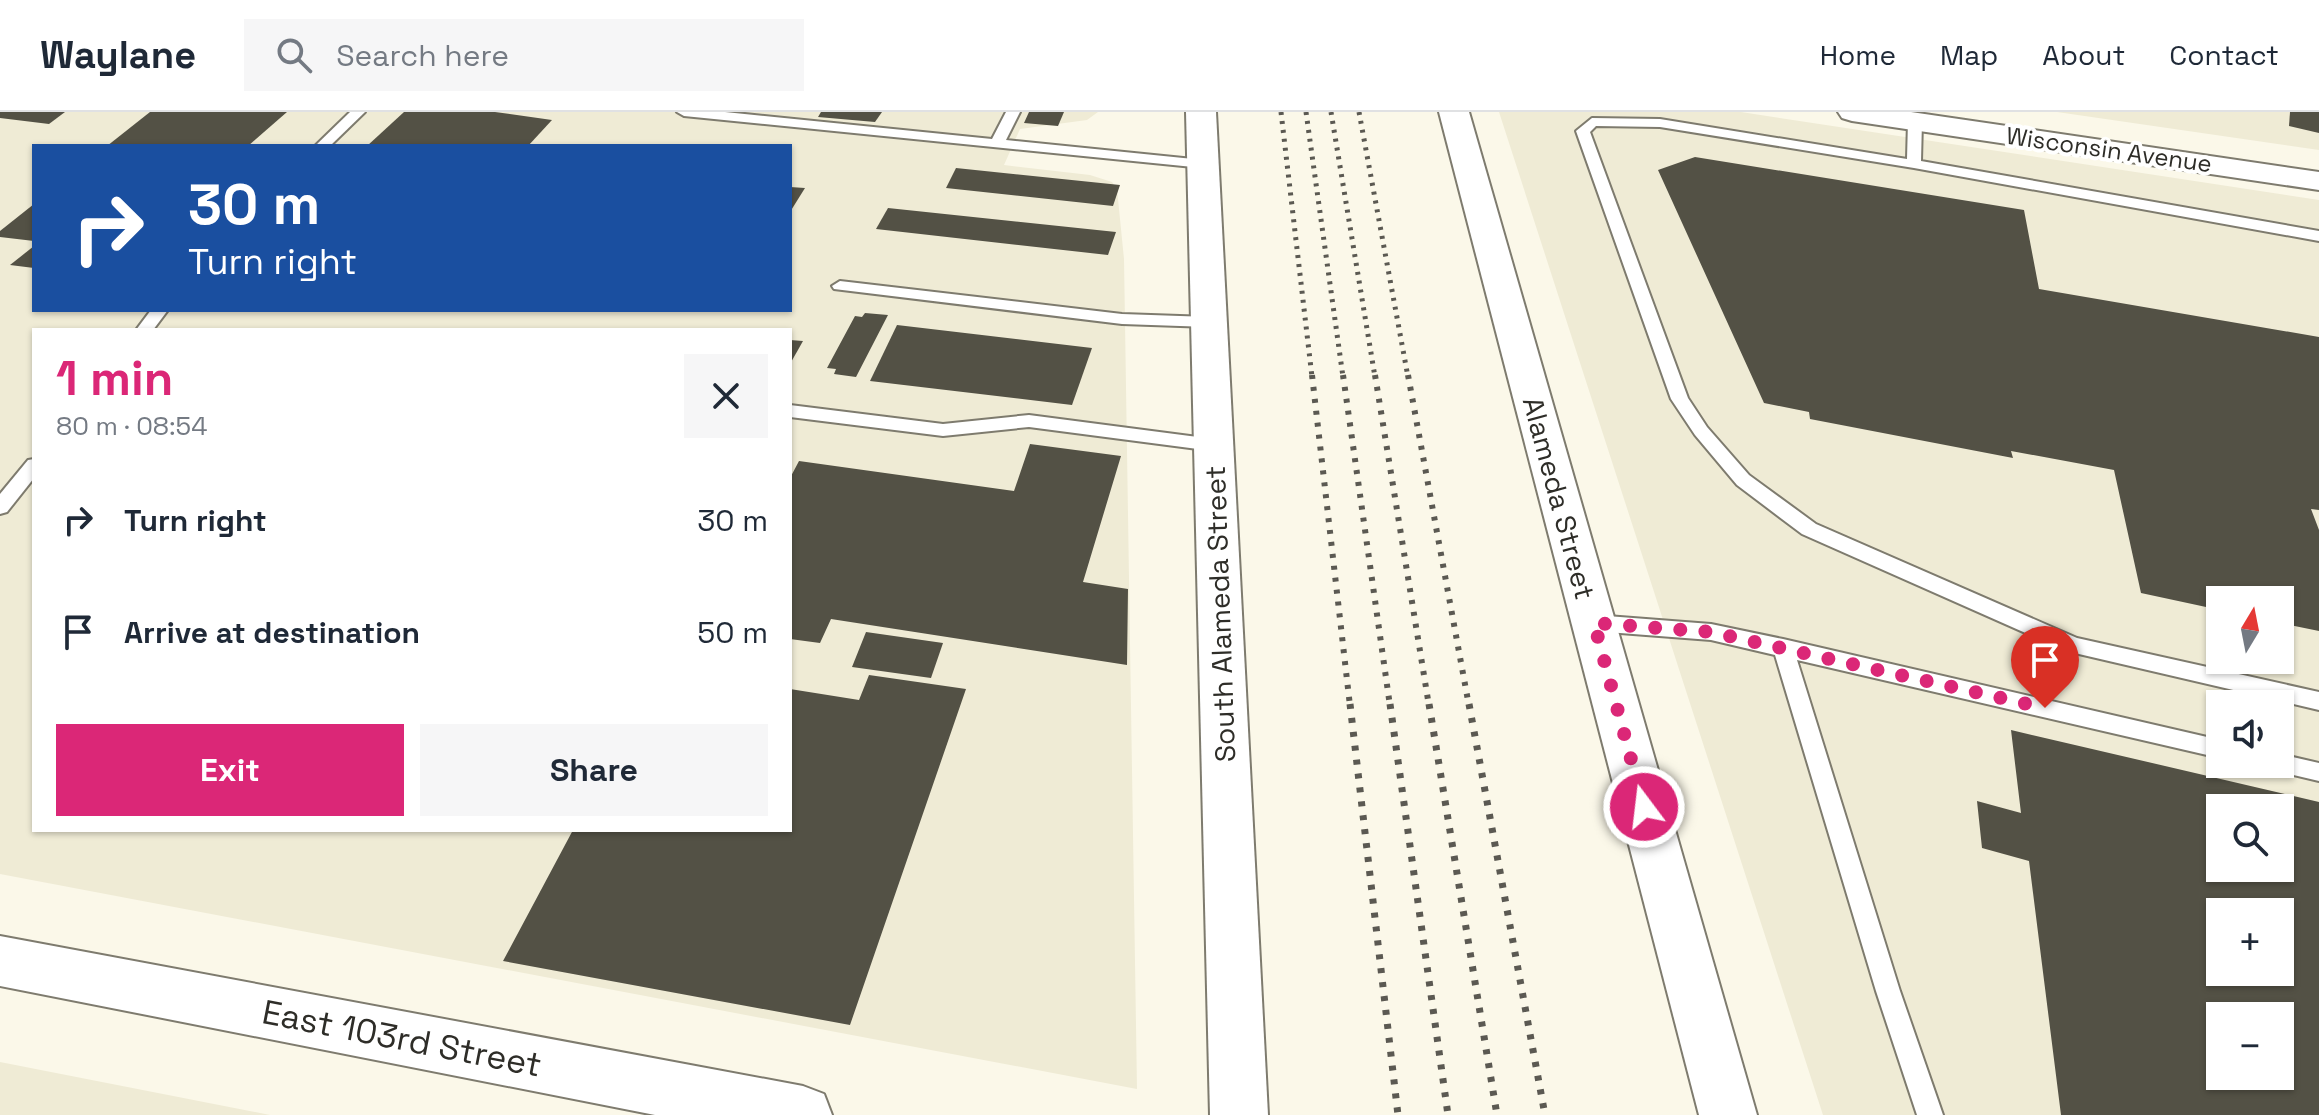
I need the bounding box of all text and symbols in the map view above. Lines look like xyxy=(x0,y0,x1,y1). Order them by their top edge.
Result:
search box xyxy=(244,19,804,91)
text: Waylane xyxy=(40,31,196,79)
icon: search xyxy=(272,33,316,77)
text: Search here xyxy=(336,36,509,75)
text: Home xyxy=(1820,37,1896,73)
text: Map xyxy=(1940,37,1998,73)
text: About xyxy=(2042,37,2125,73)
text: Contact xyxy=(2169,37,2279,73)
street label: Wisconsin Avenue xyxy=(2004,120,2214,179)
text: 30 m xyxy=(188,169,320,240)
icon: right xyxy=(56,176,160,280)
text: Turn right xyxy=(188,239,357,285)
text: 1 min xyxy=(56,348,173,409)
button: close xyxy=(684,354,768,438)
street label: Alameda Street xyxy=(1515,393,1603,603)
text: 80 m · 08:54 xyxy=(56,409,207,443)
street label: South Alameda Street xyxy=(1197,465,1243,763)
icon: right xyxy=(56,498,100,542)
text: Turn right xyxy=(124,501,267,540)
text: 30 m xyxy=(697,501,768,540)
north arrow xyxy=(2206,586,2294,674)
map controls xyxy=(2206,586,2294,1090)
icon: arrive xyxy=(56,610,100,654)
text: Arrive at destination xyxy=(124,613,420,652)
text: 50 m xyxy=(697,613,768,652)
pin xyxy=(2011,626,2079,708)
icon: arrive xyxy=(2023,638,2067,682)
button: sound xyxy=(2206,690,2294,778)
button: Exit xyxy=(56,724,404,816)
button: Share xyxy=(420,724,768,816)
position arrow xyxy=(1602,765,1686,849)
button: search xyxy=(2206,794,2294,882)
button: + xyxy=(2206,898,2294,986)
street label: East 103rd Street xyxy=(259,990,545,1087)
button: − xyxy=(2206,1002,2294,1090)

